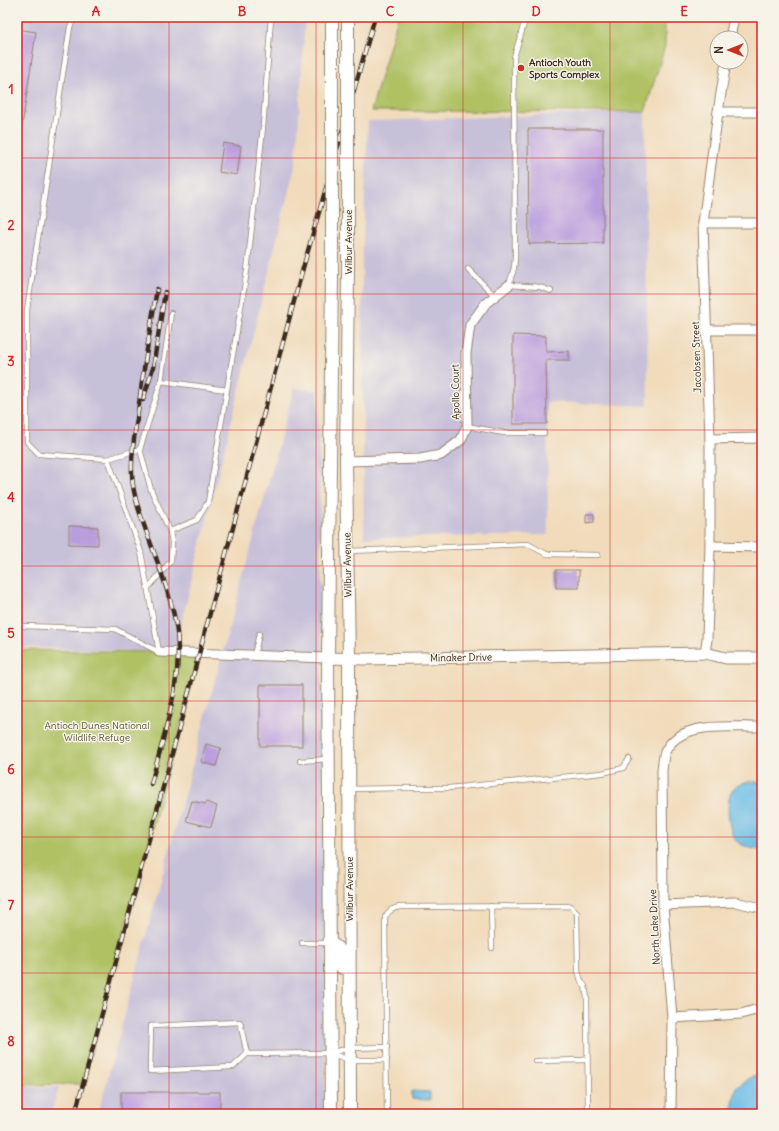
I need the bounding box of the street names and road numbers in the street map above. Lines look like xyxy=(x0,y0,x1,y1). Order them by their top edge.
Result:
street label: Wilbur Avenue xyxy=(342,210,355,274)
street label: Jacobsen Street xyxy=(689,320,704,393)
street label: Apollo Court xyxy=(449,363,462,420)
street label: Wilbur Avenue xyxy=(340,532,355,598)
street label: Minaker Drive xyxy=(430,650,492,665)
street label: Wilbur Avenue xyxy=(343,857,356,921)
street label: North Lake Drive xyxy=(646,889,663,965)

